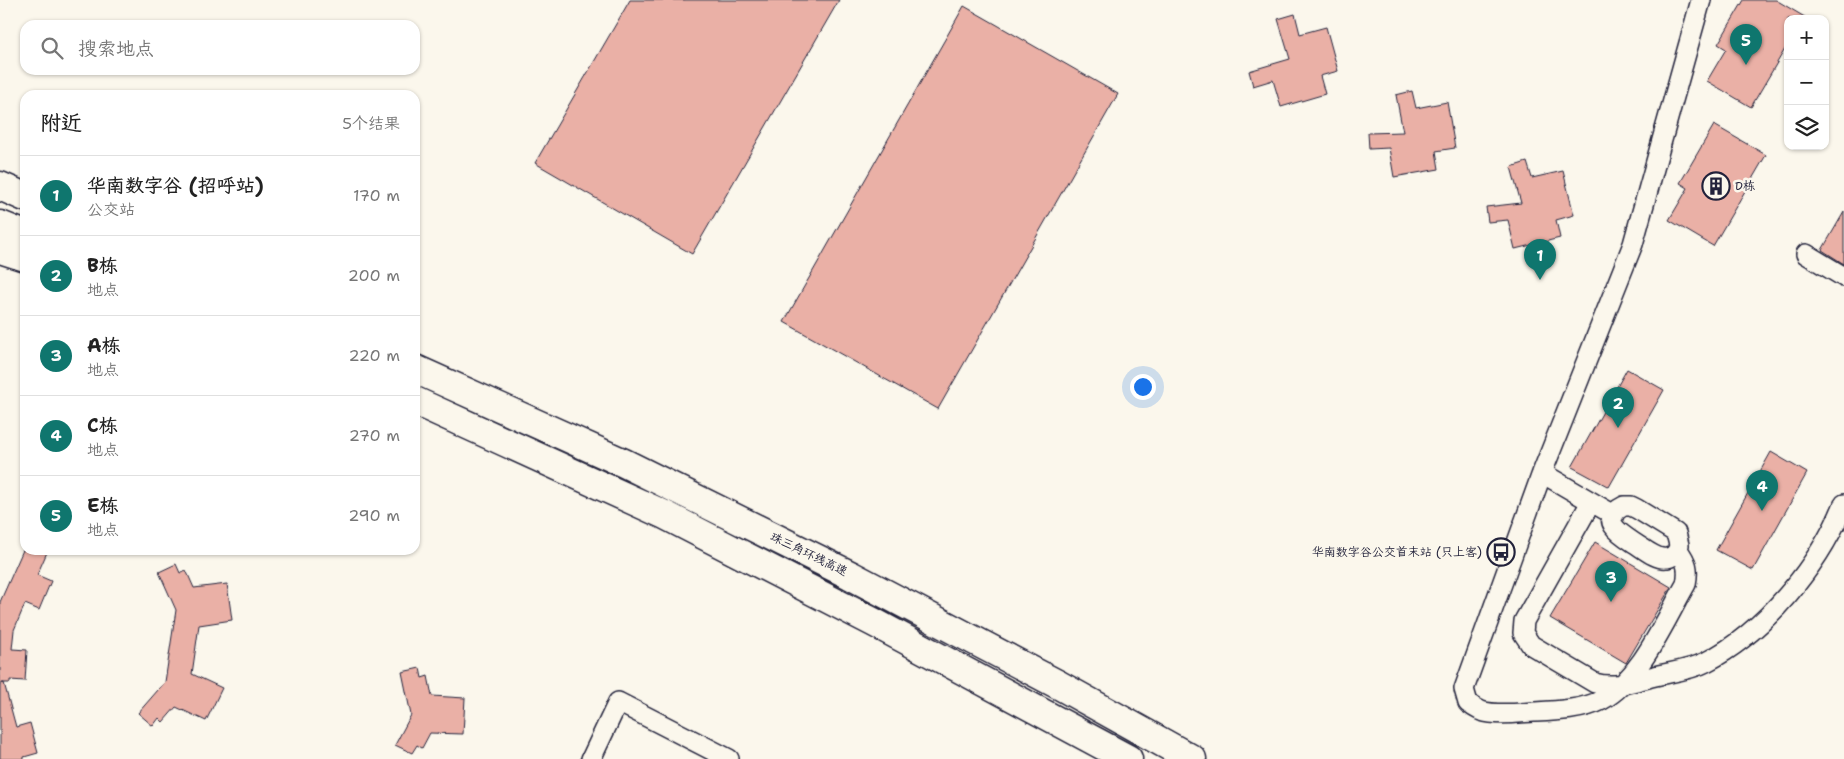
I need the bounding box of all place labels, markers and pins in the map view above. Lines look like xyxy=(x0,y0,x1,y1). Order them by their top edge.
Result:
pin: 5 xyxy=(1730,24,1762,65)
building icon: D栋 xyxy=(1701,171,1731,201)
place label: D栋 xyxy=(1735,178,1755,194)
pin: 1 xyxy=(1524,239,1556,280)
pin: 2 xyxy=(1602,387,1634,428)
pin: 4 xyxy=(1746,470,1778,511)
bus stop icon: 华南数字谷公交首末站 (只上客) xyxy=(1486,537,1516,567)
place label: 华南数字谷公交首末站 (只上客) xyxy=(1312,544,1482,560)
pin: 3 xyxy=(1595,561,1627,602)

